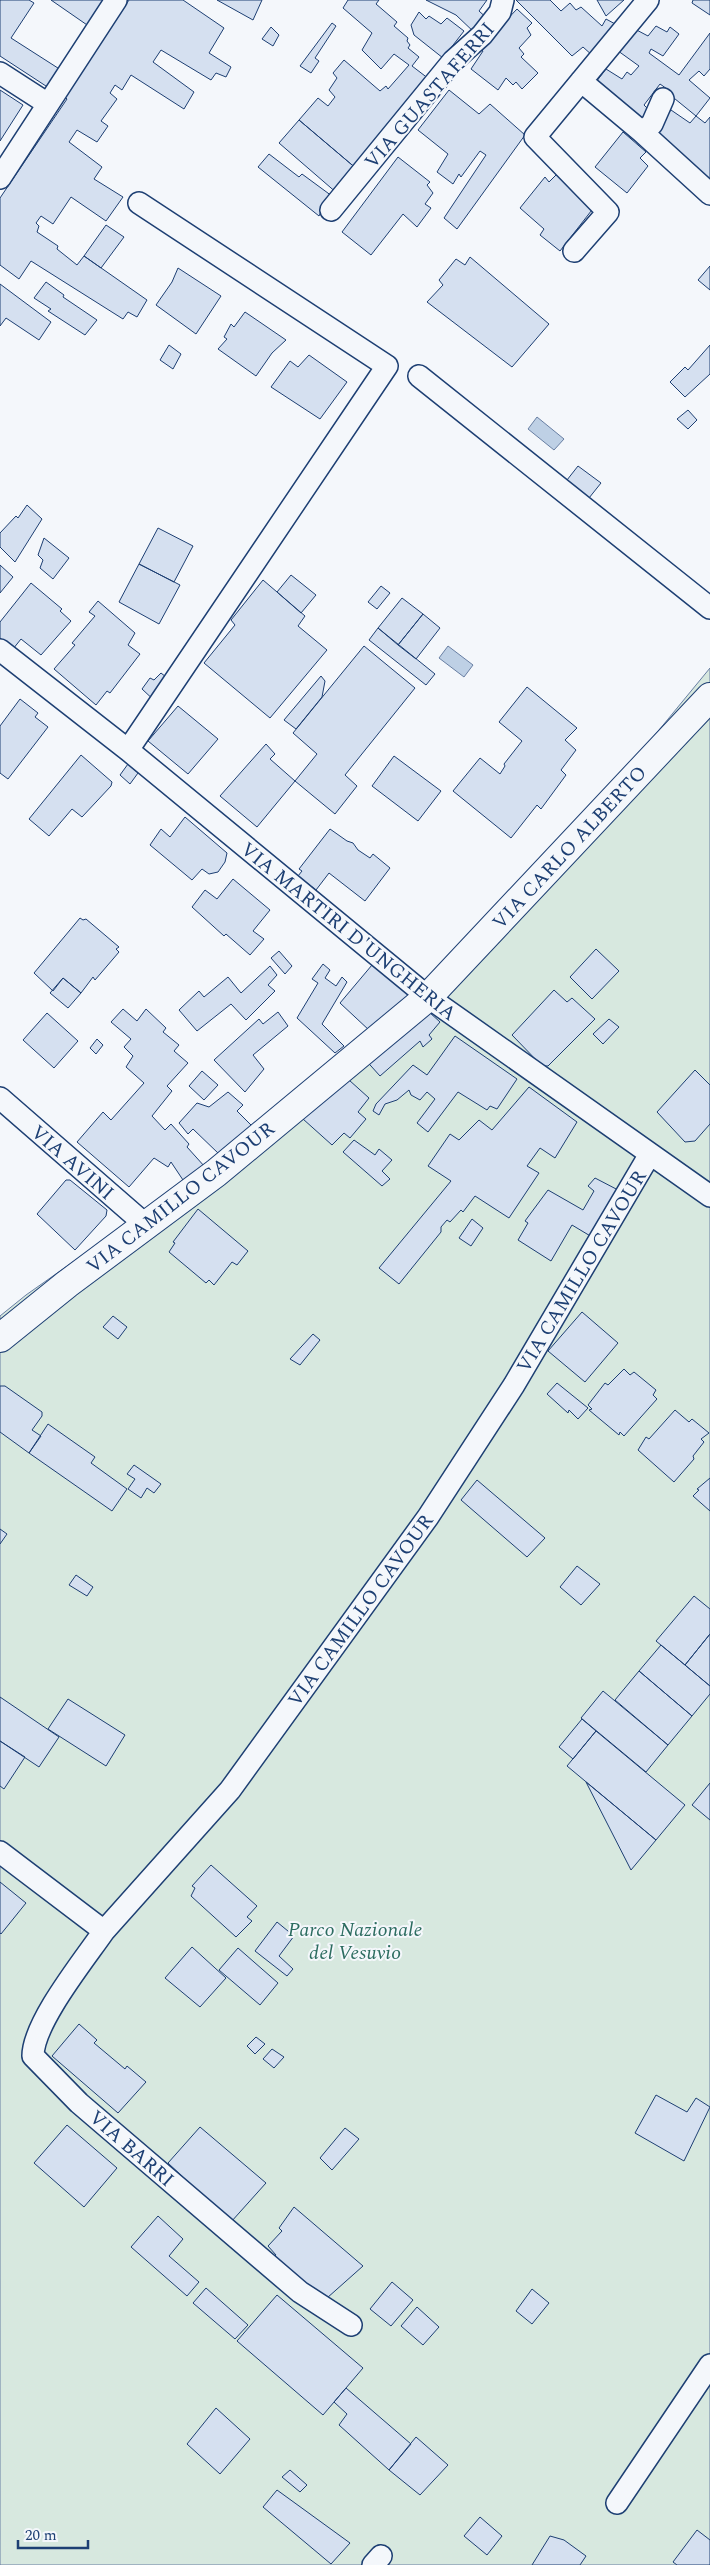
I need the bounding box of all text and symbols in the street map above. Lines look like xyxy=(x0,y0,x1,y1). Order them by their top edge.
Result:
street label: VIA GUASTAFERRI xyxy=(357,16,502,176)
street label: VIA CARLO ALBERTO xyxy=(485,759,654,937)
street label: VIA MARTIRI D'UNGHERIA xyxy=(234,835,463,1029)
street label: VIA CAMILLO CAVOUR xyxy=(80,1114,282,1281)
street label: VIA AVINI xyxy=(24,1118,121,1208)
street label: VIA CAMILLO CAVOUR xyxy=(509,1164,655,1379)
street label: VIA CAMILLO CAVOUR xyxy=(280,1507,442,1713)
park label: Parco Nazionale del Vesuvio xyxy=(288,1915,422,1968)
street label: VIA BARRI xyxy=(82,2103,181,2194)
scale bar xyxy=(18,2518,88,2550)
text: 20 m xyxy=(25,2524,57,2547)

